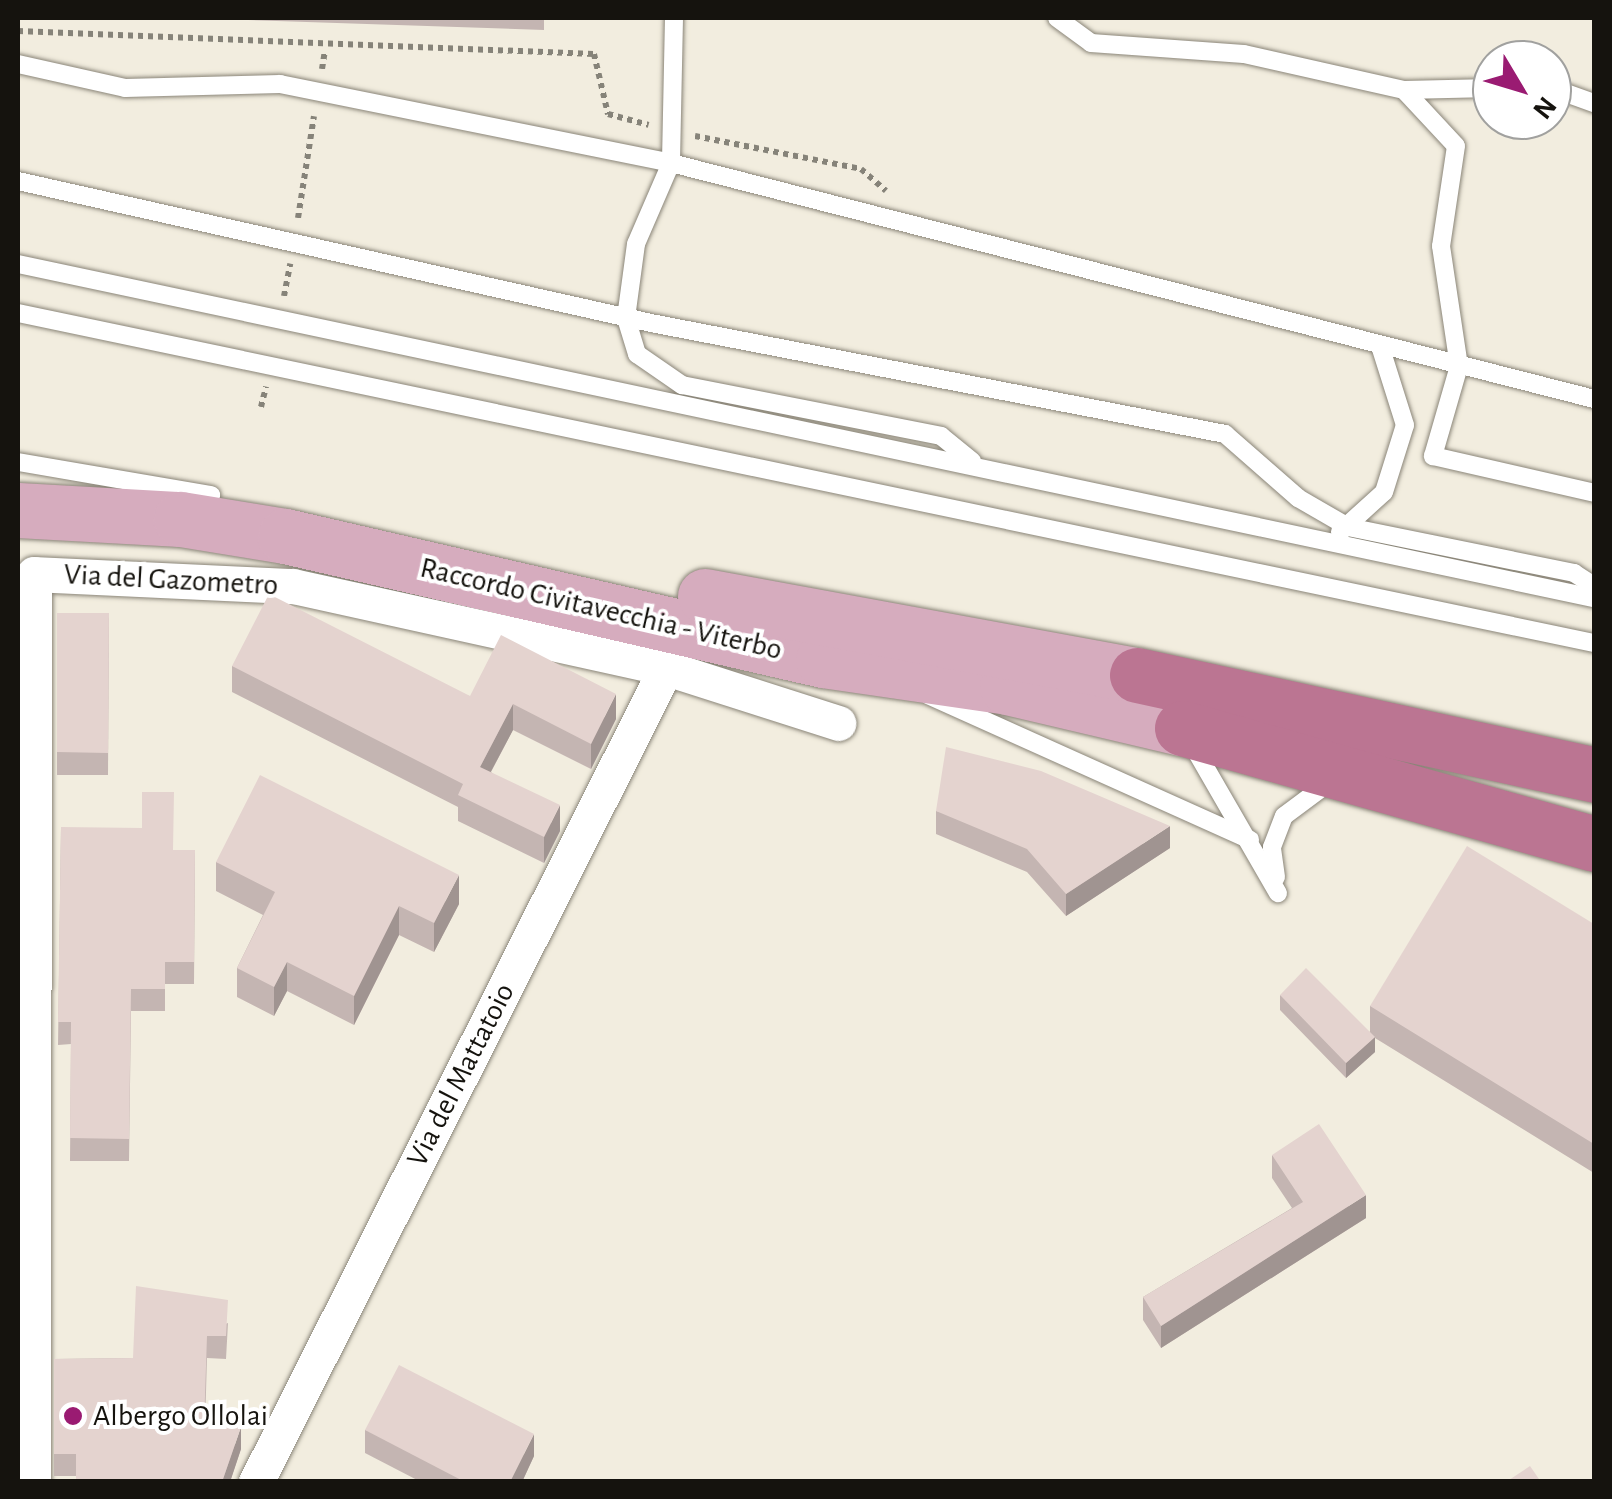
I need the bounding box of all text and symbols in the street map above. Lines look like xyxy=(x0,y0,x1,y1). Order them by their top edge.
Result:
north arrow xyxy=(1472,40,1572,140)
text: N xyxy=(1527,91,1561,124)
street label: Raccordo Civitavecchia - Viterbo xyxy=(417,550,785,668)
street label: Via del Gazometro xyxy=(63,556,279,604)
street label: Via del Mattatoio xyxy=(399,977,523,1173)
place label: Albergo Ollolai xyxy=(93,1398,268,1434)
marker: Albergo Ollolai xyxy=(62,1405,84,1427)

